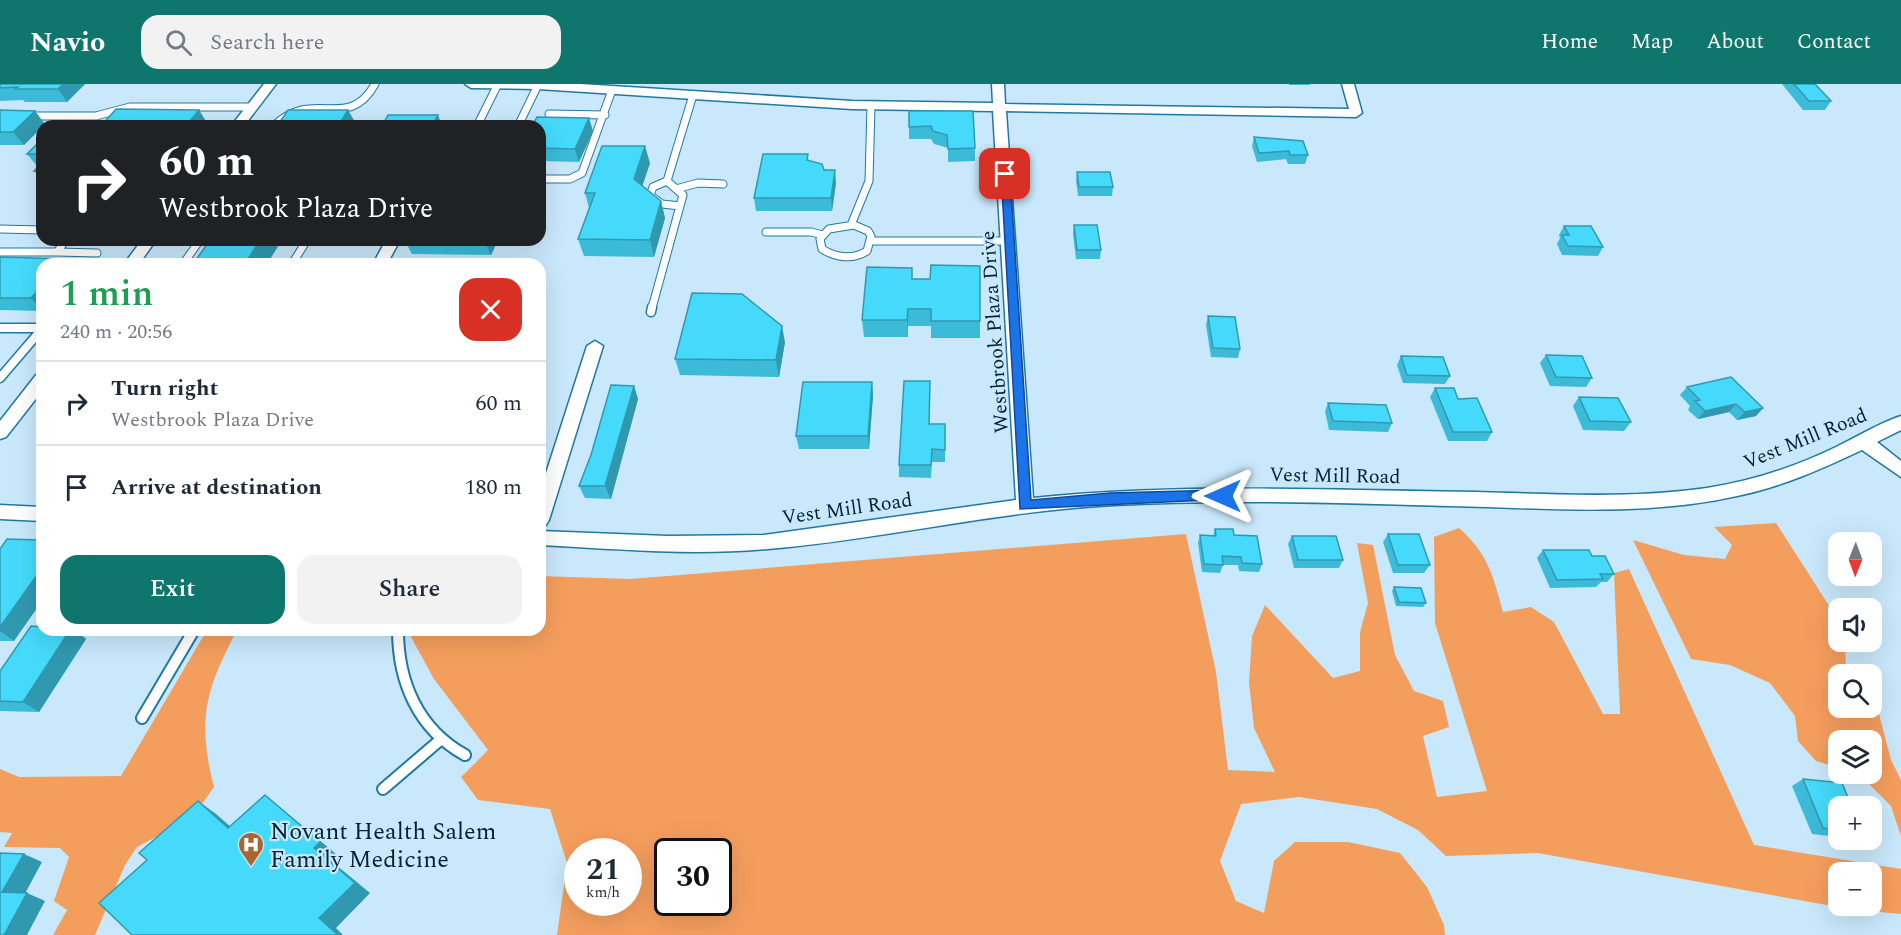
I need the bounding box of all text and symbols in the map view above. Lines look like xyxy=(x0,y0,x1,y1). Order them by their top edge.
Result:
search box xyxy=(141,15,561,69)
text: Navio xyxy=(30,21,105,64)
icon: search xyxy=(162,26,195,59)
text: Search here xyxy=(210,26,324,59)
text: Home xyxy=(1541,26,1598,58)
text: Map xyxy=(1631,26,1673,58)
text: About xyxy=(1706,26,1764,58)
text: Contact xyxy=(1797,26,1871,58)
text: 60 m xyxy=(159,131,254,194)
icon: right xyxy=(60,144,138,222)
pin xyxy=(979,148,1030,199)
icon: arrive xyxy=(988,157,1021,190)
text: Westbrook Plaza Drive xyxy=(159,188,433,230)
street label: Westbrook Plaza Drive xyxy=(973,230,1017,434)
text: 1 min xyxy=(60,267,153,322)
button: close xyxy=(459,278,522,341)
text: 240 m · 20:56 xyxy=(60,317,172,347)
text: Turn right xyxy=(111,372,218,405)
icon: right xyxy=(60,387,93,420)
text: 60 m xyxy=(476,387,522,420)
street label: Vest Mill Road xyxy=(1739,400,1872,477)
text: Westbrook Plaza Drive xyxy=(111,405,314,435)
street label: Vest Mill Road xyxy=(1269,460,1401,492)
position arrow xyxy=(1191,464,1255,528)
icon: arrive xyxy=(60,471,93,504)
text: Arrive at destination xyxy=(111,471,322,504)
text: 180 m xyxy=(465,471,522,504)
street label: Vest Mill Road xyxy=(780,485,914,533)
north arrow xyxy=(1828,532,1882,586)
map controls xyxy=(1828,532,1882,916)
button: Exit xyxy=(60,555,285,624)
button: Share xyxy=(297,555,522,624)
button: sound xyxy=(1828,598,1882,652)
button: search xyxy=(1828,664,1882,718)
button: layers xyxy=(1828,730,1882,784)
button: + xyxy=(1828,796,1882,850)
place label: Novant Health Salem Family Medicine xyxy=(270,814,496,878)
hospital icon: Novant Health Salem Family Medicine xyxy=(236,830,266,868)
speed limit sign: 30 xyxy=(654,838,732,916)
text: 21 xyxy=(586,847,620,893)
button: − xyxy=(1828,862,1882,916)
text: km/h xyxy=(586,881,620,904)

